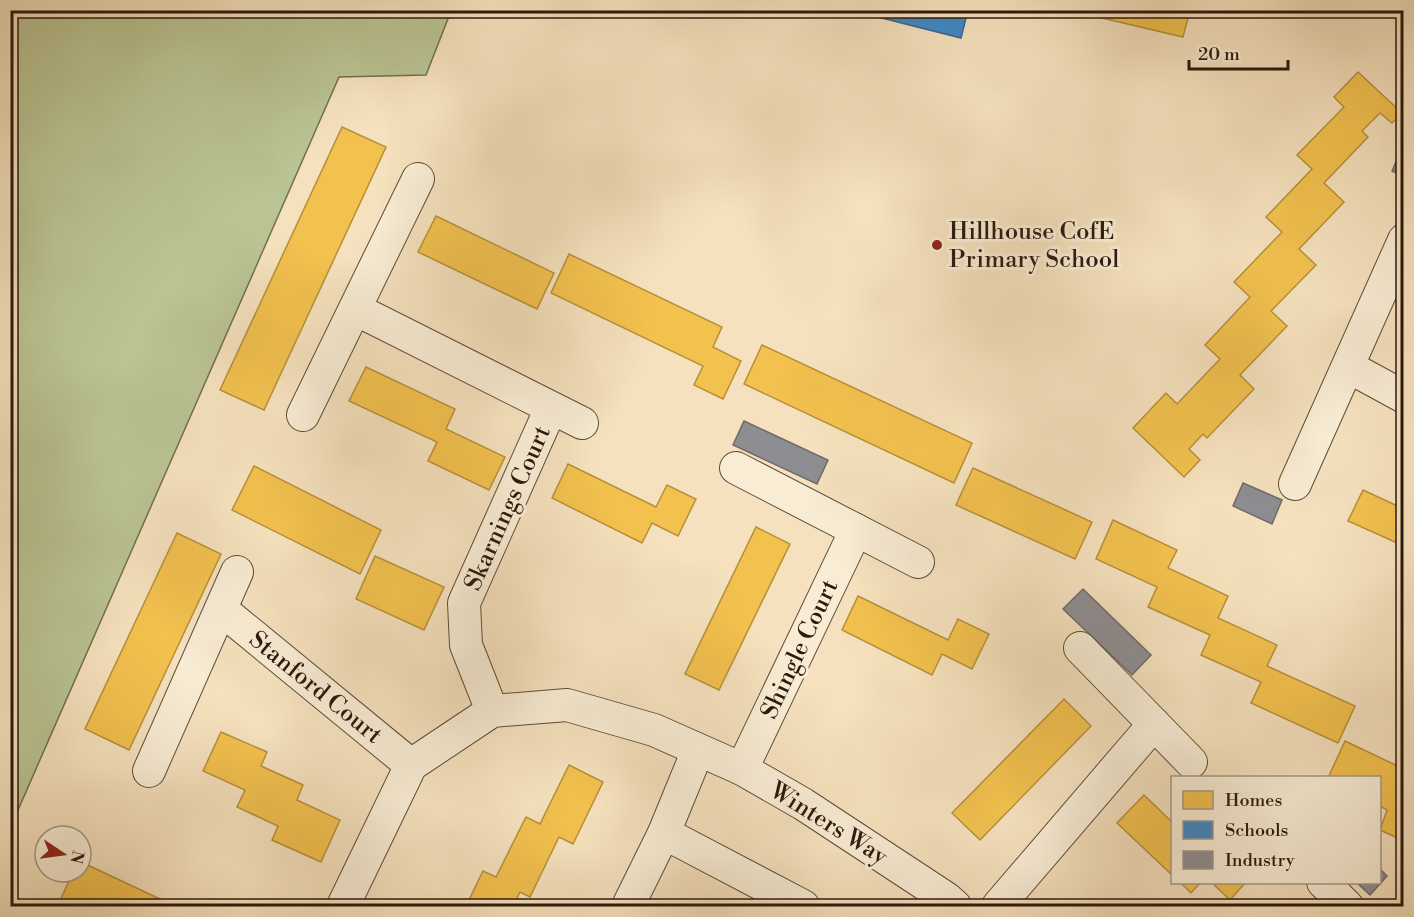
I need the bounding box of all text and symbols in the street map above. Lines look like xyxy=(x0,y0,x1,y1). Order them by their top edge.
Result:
scale bar xyxy=(1189,33,1288,71)
text: 20 m xyxy=(1198,43,1240,66)
place label: Hillhouse CofE Primary School xyxy=(949,217,1119,275)
marker: Hillhouse CofE Primary School xyxy=(930,238,944,252)
street label: Skarnings Court xyxy=(458,421,558,596)
street label: Shingle Court xyxy=(755,575,845,724)
street label: Stanford Court xyxy=(243,625,388,751)
street label: Winters Way xyxy=(763,775,893,872)
legend xyxy=(1171,776,1381,884)
text: Homes xyxy=(1225,789,1282,812)
text: Schools xyxy=(1225,819,1289,842)
north arrow xyxy=(33,824,93,884)
text: N xyxy=(65,849,88,866)
text: Industry xyxy=(1225,849,1295,872)

